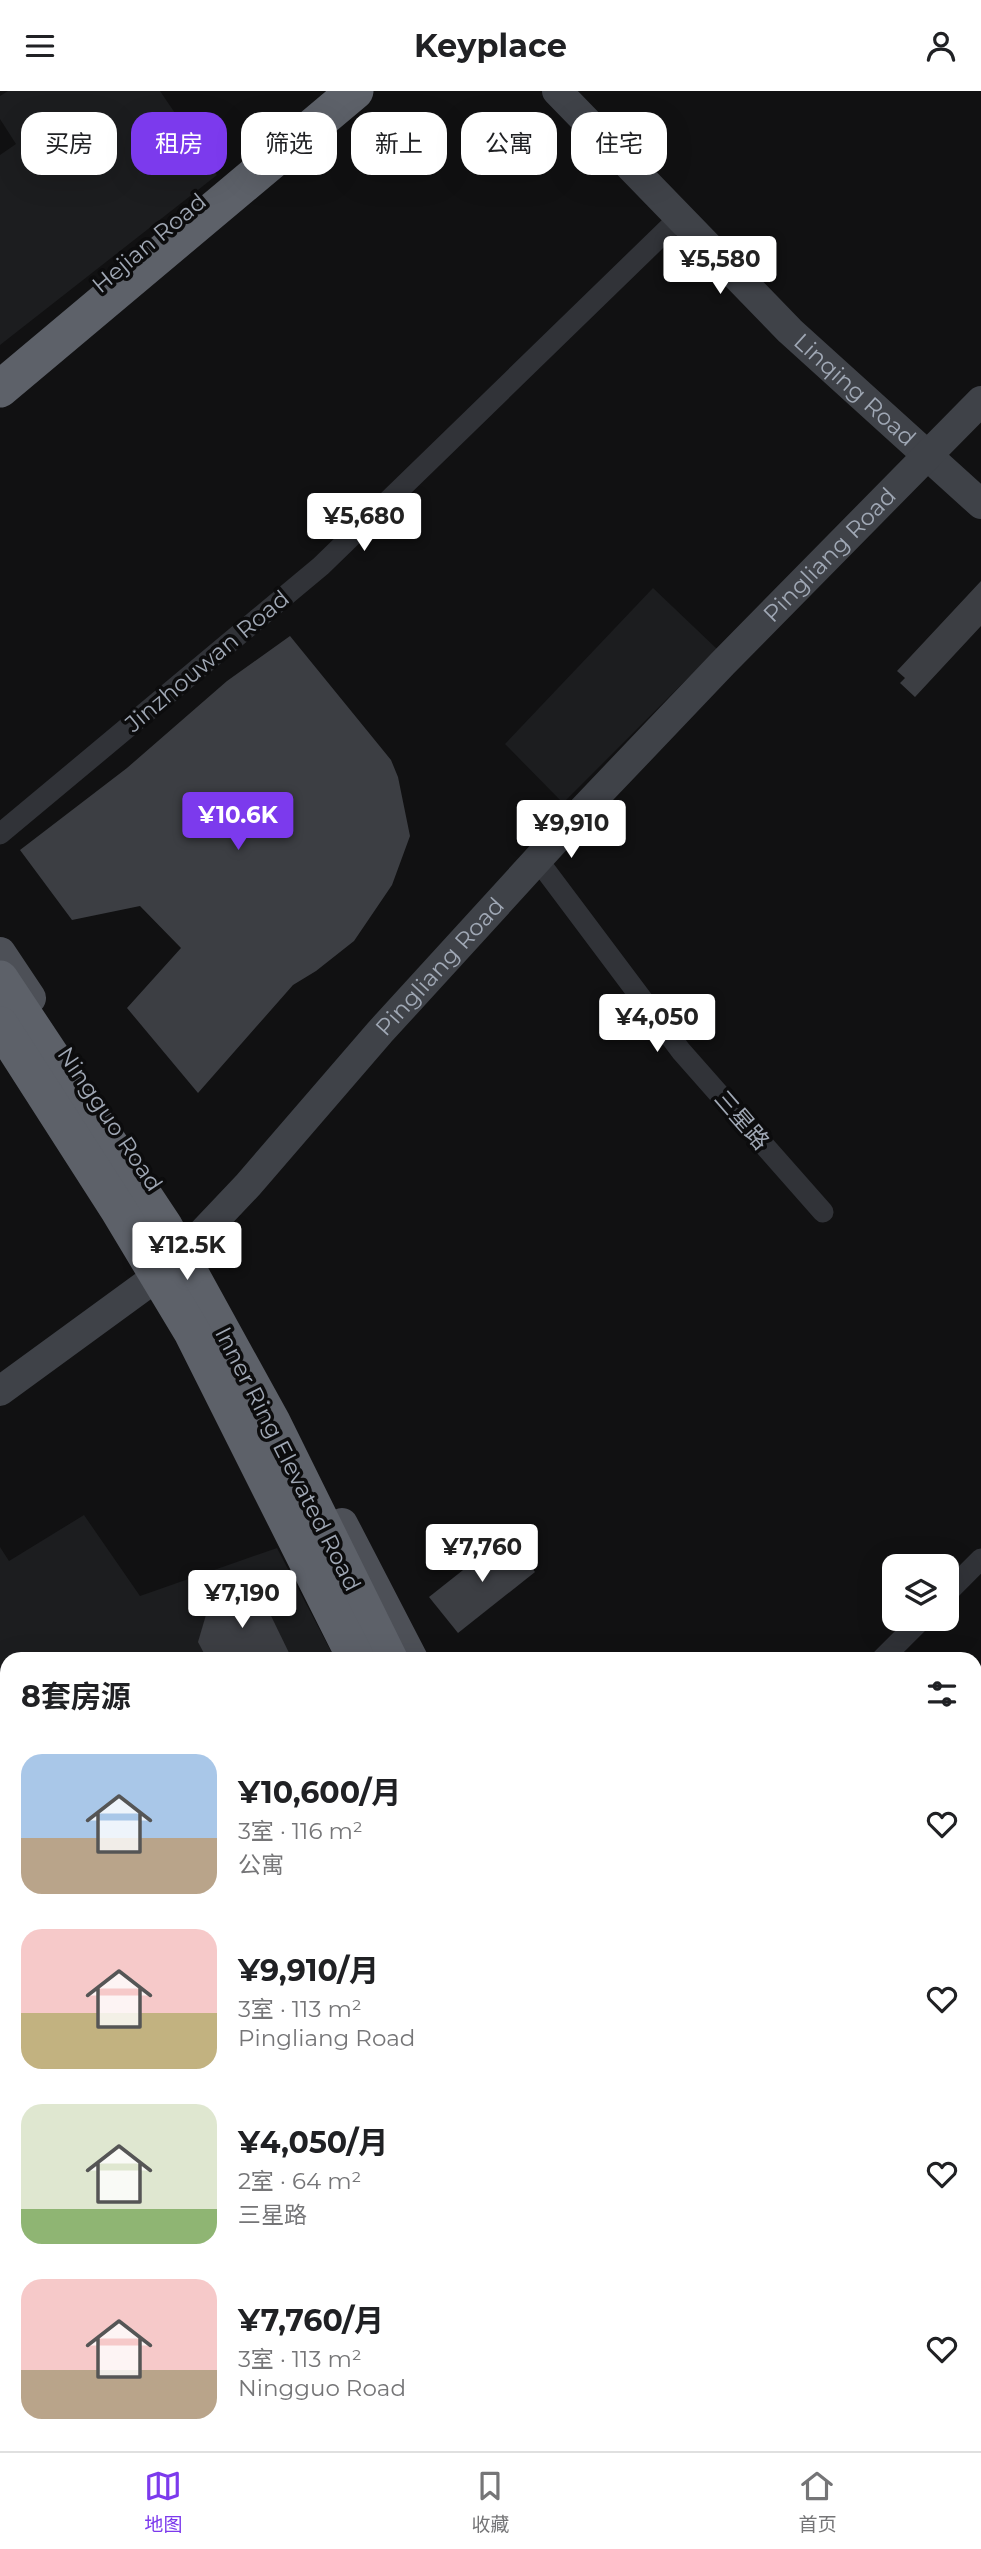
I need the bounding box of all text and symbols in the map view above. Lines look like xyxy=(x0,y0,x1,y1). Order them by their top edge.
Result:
text: Keyplace xyxy=(414,26,567,65)
icon: menu xyxy=(21,27,59,65)
icon: person xyxy=(922,27,960,65)
chip: 买房 xyxy=(21,112,117,175)
chip: 租房 xyxy=(131,112,227,175)
chip: 筛选 xyxy=(241,112,337,175)
chip: 新上 xyxy=(351,112,447,175)
chip: 公寓 xyxy=(461,112,557,175)
chip: 住宅 xyxy=(571,112,667,175)
street label: Hejian Road xyxy=(86,187,212,299)
pin: ¥5,580 xyxy=(663,237,777,296)
text: ¥5,580 xyxy=(679,245,761,273)
street label: Linqing Road xyxy=(788,327,922,452)
street label: Pingliang Road xyxy=(757,482,902,628)
pin: ¥5,680 xyxy=(307,493,421,553)
text: ¥5,680 xyxy=(323,502,405,530)
street label: Jinzhouwan Road xyxy=(119,584,295,738)
pin: ¥10.6K xyxy=(181,793,295,852)
text: ¥10.6K xyxy=(198,801,278,829)
pin: ¥9,910 xyxy=(514,801,628,860)
text: ¥9,910 xyxy=(533,809,609,837)
street label: Pingliang Road xyxy=(370,892,510,1042)
pin: ¥4,050 xyxy=(600,995,714,1054)
text: ¥4,050 xyxy=(615,1003,699,1031)
street label: Ningguo Road xyxy=(51,1042,169,1196)
street label: 三星路 xyxy=(709,1085,775,1155)
pin: ¥12.5K xyxy=(130,1223,244,1282)
text: ¥12.5K xyxy=(148,1231,226,1259)
street label: Inner Ring Elevated Road xyxy=(209,1322,367,1596)
pin: ¥7,760 xyxy=(425,1525,539,1584)
text: ¥7,760 xyxy=(442,1533,522,1561)
map controls xyxy=(882,1554,959,1631)
button: layers xyxy=(882,1554,959,1631)
pin: ¥7,190 xyxy=(185,1571,299,1630)
text: ¥7,190 xyxy=(204,1579,280,1607)
icon: filters xyxy=(923,1675,961,1713)
text: 8套房源 xyxy=(21,1678,131,1715)
text: ¥10,600/月 xyxy=(238,1774,401,1811)
icon: home xyxy=(77,1782,161,1866)
icon: heart xyxy=(923,1805,961,1843)
text: 3室 · 116 m² xyxy=(238,1817,363,1845)
text: 公寓 xyxy=(238,1851,284,1879)
text: ¥9,910/月 xyxy=(238,1952,379,1989)
icon: home xyxy=(77,1957,161,2041)
icon: heart xyxy=(923,1980,961,2018)
text: 3室 · 113 m² xyxy=(238,1995,362,2023)
text: Pingliang Road xyxy=(238,2024,415,2052)
text: ¥4,050/月 xyxy=(238,2124,388,2161)
icon: home xyxy=(77,2132,161,2216)
icon: heart xyxy=(923,2155,961,2193)
text: 2室 · 64 m² xyxy=(238,2167,361,2195)
text: 三星路 xyxy=(238,2201,307,2229)
text: ¥7,760/月 xyxy=(238,2302,384,2339)
icon: home xyxy=(77,2307,161,2391)
icon: heart xyxy=(923,2330,961,2368)
text: 3室 · 113 m² xyxy=(238,2345,362,2373)
text: Ningguo Road xyxy=(238,2374,406,2402)
tab: 地图 xyxy=(144,2467,183,2536)
tab: 收藏 xyxy=(471,2467,510,2536)
tab: 首页 xyxy=(798,2467,837,2536)

